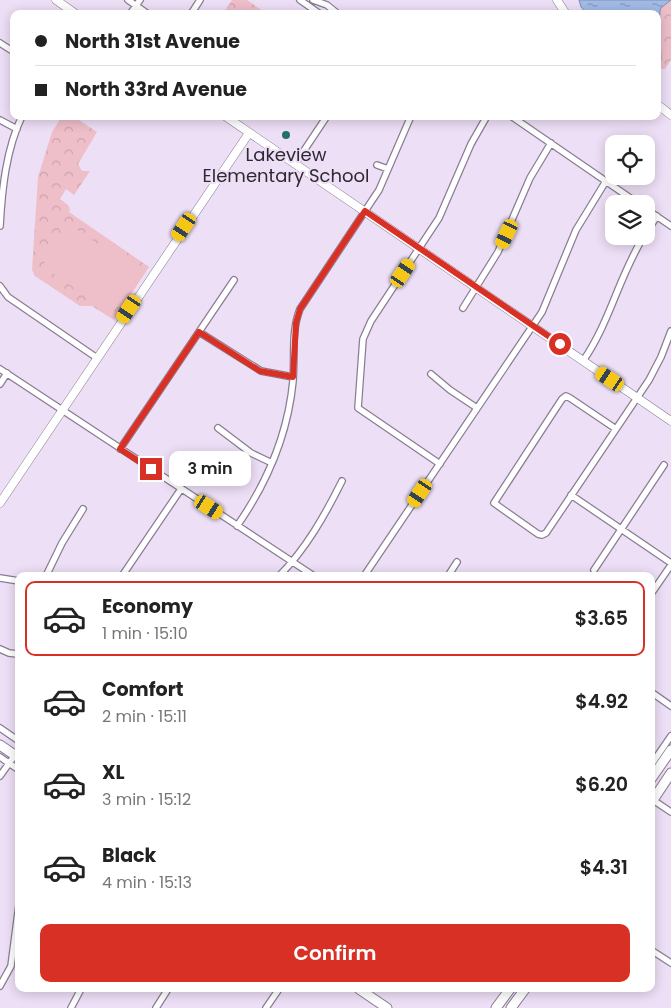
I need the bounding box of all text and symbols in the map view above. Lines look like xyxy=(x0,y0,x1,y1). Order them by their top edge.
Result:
text: North 31st Avenue xyxy=(65,28,240,55)
text: North 33rd Avenue xyxy=(65,76,247,103)
marker: Lakeview Elementary School xyxy=(280,129,292,141)
map controls xyxy=(605,135,655,245)
button: locate xyxy=(605,135,655,185)
place label: Lakeview Elementary School xyxy=(203,142,369,188)
button: layers xyxy=(605,195,655,245)
car xyxy=(169,210,198,244)
car xyxy=(493,217,520,251)
car xyxy=(388,256,417,290)
car xyxy=(114,292,143,326)
route start xyxy=(549,333,571,355)
car xyxy=(593,364,626,394)
callout: 3 min xyxy=(168,452,251,486)
text: 3 min xyxy=(187,457,233,480)
route end xyxy=(140,458,162,480)
car xyxy=(405,476,434,510)
car xyxy=(192,493,225,521)
text: Economy xyxy=(102,593,193,620)
icon: car xyxy=(42,596,87,641)
text: $3.65 xyxy=(575,605,628,632)
text: 1 min · 15:10 xyxy=(102,622,188,645)
text: Comfort xyxy=(102,676,184,703)
icon: car xyxy=(42,679,87,724)
text: $4.92 xyxy=(575,688,628,715)
text: 2 min · 15:11 xyxy=(102,705,187,728)
text: XL xyxy=(102,759,125,786)
icon: car xyxy=(42,762,87,807)
text: $6.20 xyxy=(575,771,628,798)
text: 3 min · 15:12 xyxy=(102,788,191,811)
text: Black xyxy=(102,842,156,869)
icon: car xyxy=(42,845,87,890)
text: $4.31 xyxy=(580,854,628,881)
text: 4 min · 15:13 xyxy=(102,871,192,894)
button: Confirm xyxy=(40,924,630,982)

